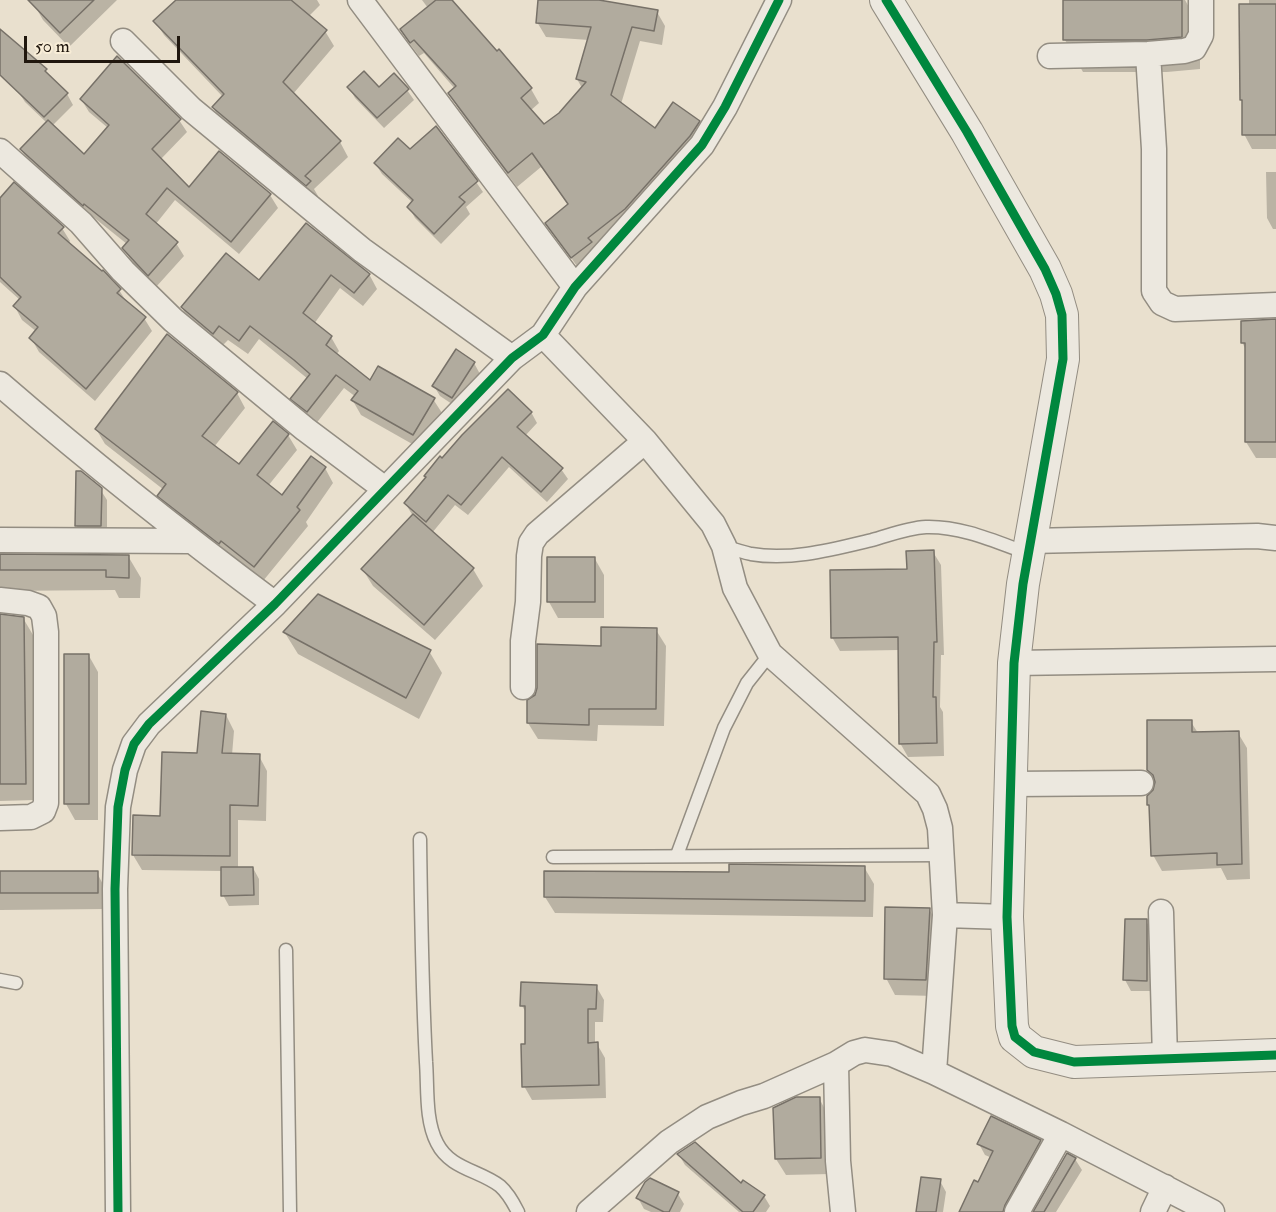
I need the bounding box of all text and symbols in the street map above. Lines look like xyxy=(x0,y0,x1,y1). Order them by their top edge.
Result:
scale bar xyxy=(27,24,183,62)
text: 50 m xyxy=(35,35,70,58)

